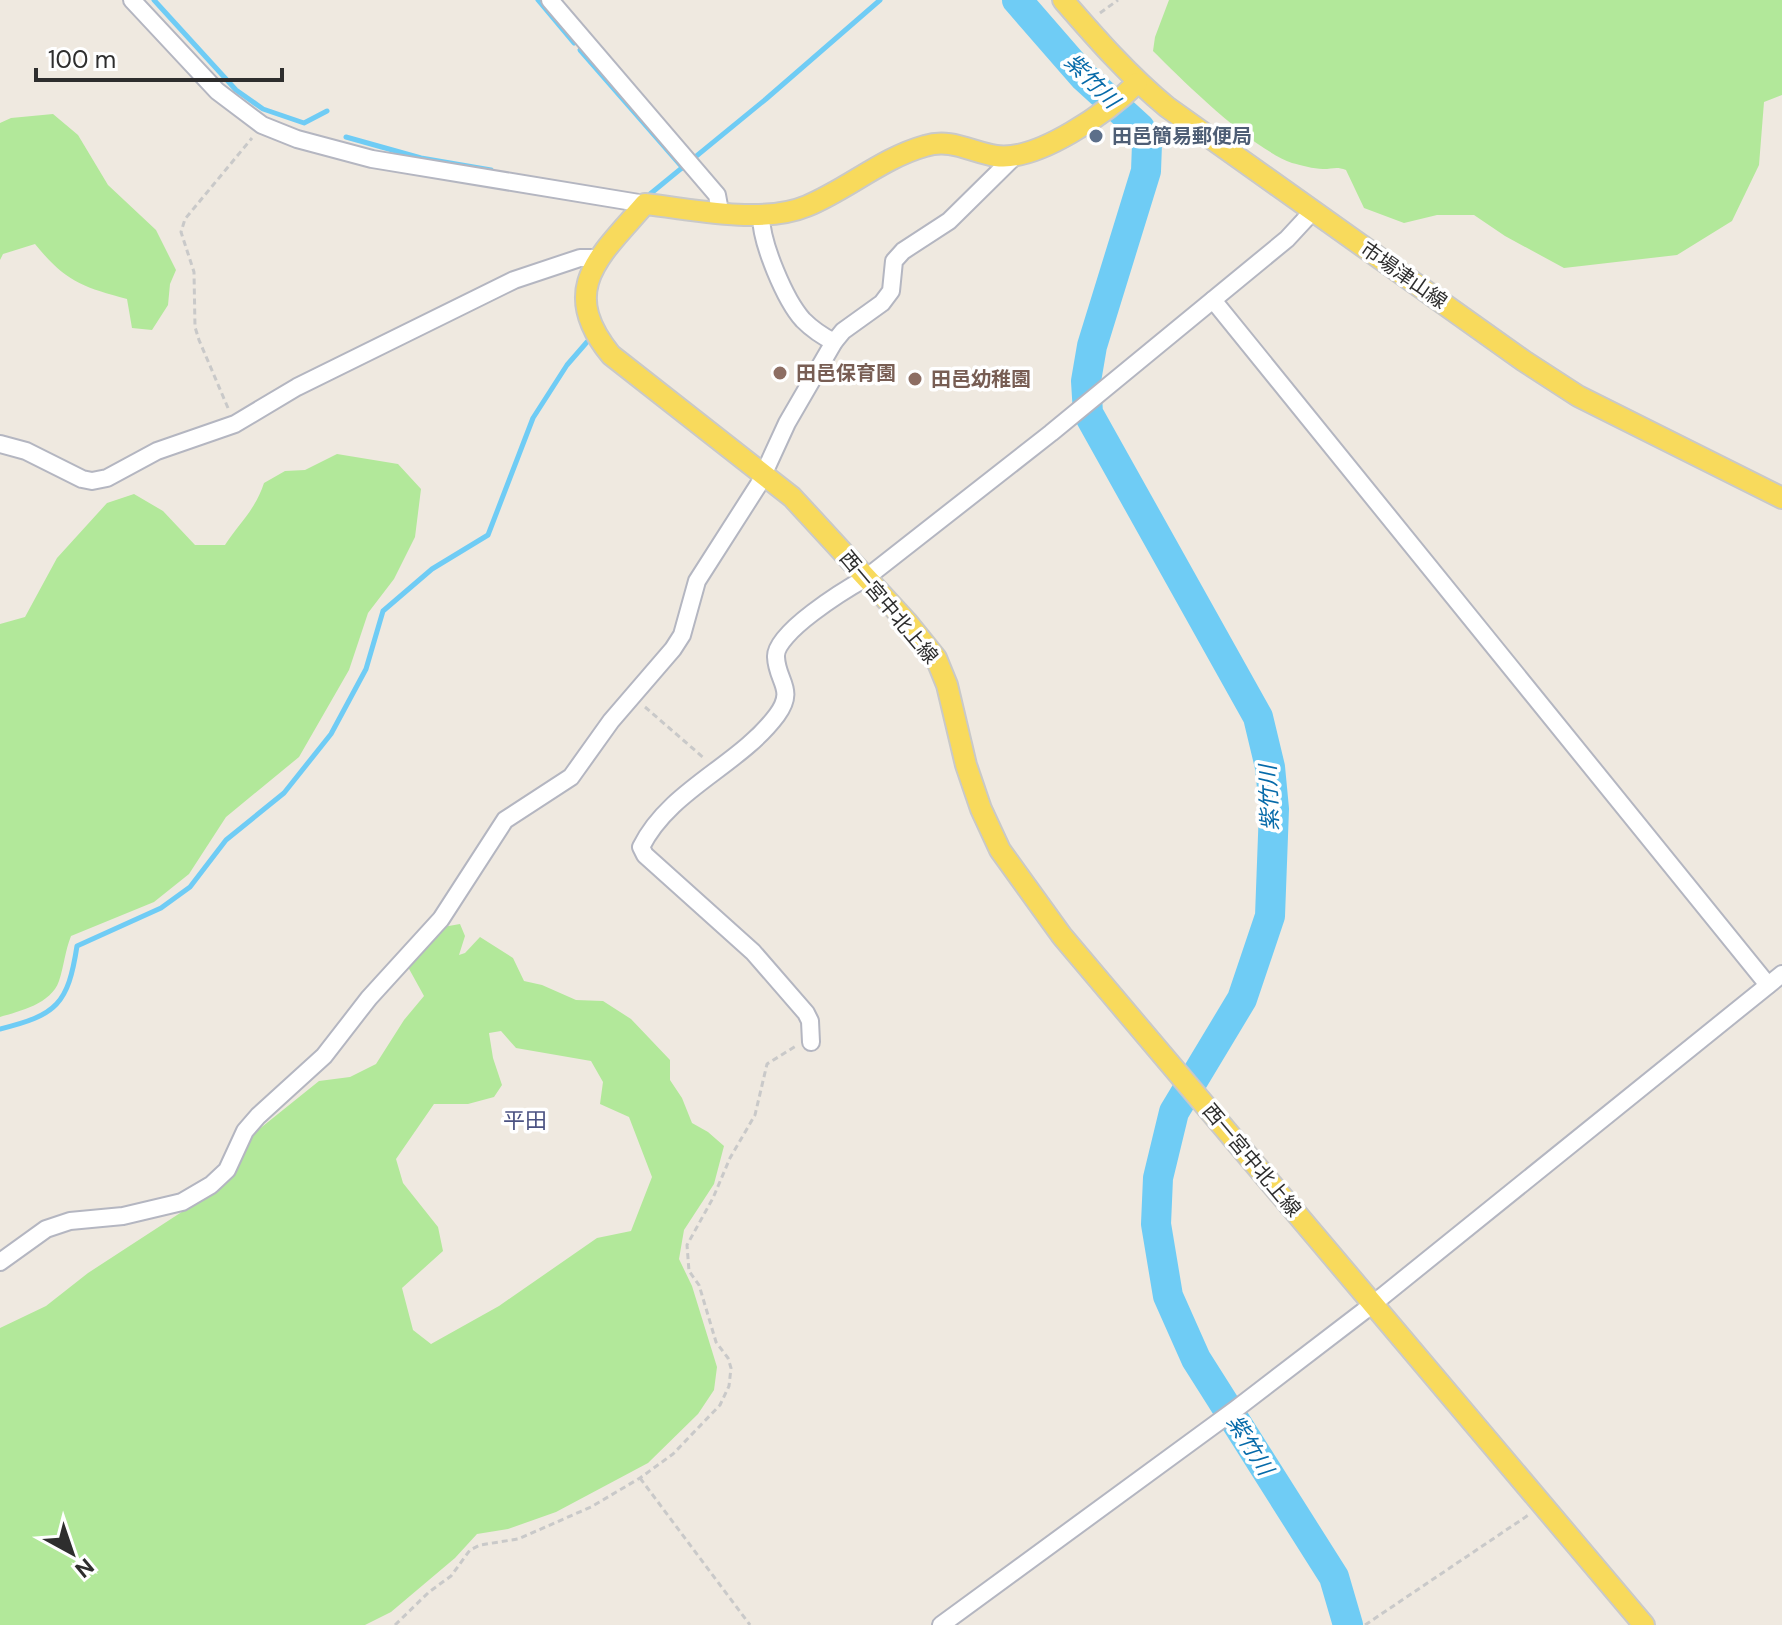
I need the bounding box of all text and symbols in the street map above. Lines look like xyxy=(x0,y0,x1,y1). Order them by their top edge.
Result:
scale bar xyxy=(36,32,282,82)
text: 100 m xyxy=(48,44,116,75)
water label: 紫竹川 xyxy=(1058,47,1127,116)
place label: 田邑簡易郵便局 xyxy=(1112,123,1252,149)
marker: 田邑簡易郵便局 xyxy=(1087,127,1105,145)
street label: 市場津山線 xyxy=(1356,236,1452,314)
place label: 田邑保育園 xyxy=(796,360,896,386)
marker: 田邑保育園 xyxy=(771,364,789,382)
place label: 田邑幼稚園 xyxy=(931,366,1031,392)
marker: 田邑幼稚園 xyxy=(906,370,924,388)
street label: 西一宮中北上線 xyxy=(834,545,944,669)
water label: 紫竹川 xyxy=(1253,763,1285,831)
street label: 西一宮中北上線 xyxy=(1197,1098,1307,1222)
district label: 平田 xyxy=(503,1106,547,1135)
water label: 紫竹川 xyxy=(1220,1409,1281,1482)
north arrow xyxy=(32,1513,112,1593)
text: N xyxy=(69,1552,100,1584)

